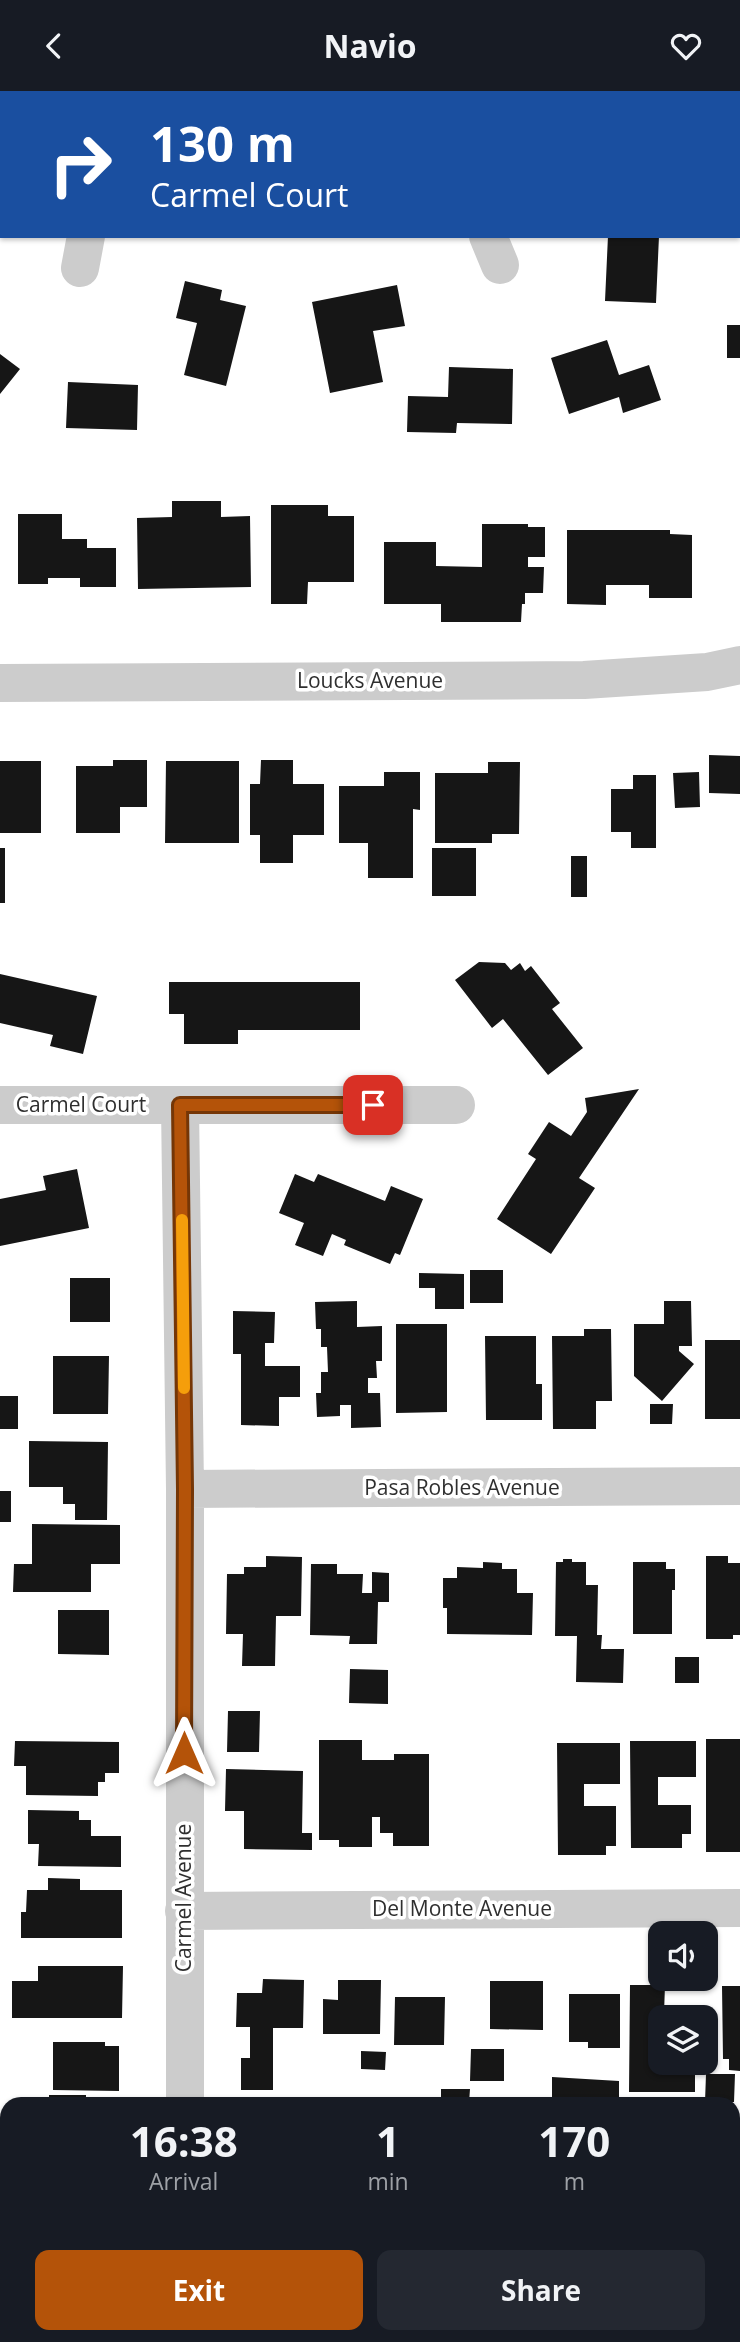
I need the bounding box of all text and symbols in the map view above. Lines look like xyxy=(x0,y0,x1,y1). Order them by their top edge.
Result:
text: Navio xyxy=(323,24,417,67)
icon: back xyxy=(35,27,73,65)
icon: heart xyxy=(667,27,705,65)
text: 130 m xyxy=(150,110,295,176)
icon: right xyxy=(35,119,126,210)
text: Carmel Court xyxy=(150,173,349,216)
street label: Loucks Avenue xyxy=(297,666,443,694)
pin xyxy=(343,1075,403,1135)
icon: arrive xyxy=(354,1086,392,1124)
street label: Carmel Court xyxy=(16,1090,146,1118)
street label: Pasa Robles Avenue xyxy=(364,1473,560,1501)
position arrow xyxy=(147,1716,221,1790)
street label: Carmel Avenue xyxy=(169,1824,197,1972)
street label: Del Monte Avenue xyxy=(372,1894,552,1922)
map controls xyxy=(648,1921,718,2075)
button: sound xyxy=(648,1921,718,1991)
button: layers xyxy=(648,2005,718,2075)
text: 16:38 xyxy=(130,2112,238,2169)
text: 1 xyxy=(376,2112,400,2169)
text: 170 xyxy=(538,2112,610,2169)
text: Arrival xyxy=(149,2165,218,2197)
text: min xyxy=(367,2165,409,2197)
text: m xyxy=(564,2165,585,2197)
button: Exit xyxy=(35,2250,363,2330)
button: Share xyxy=(377,2250,705,2330)

